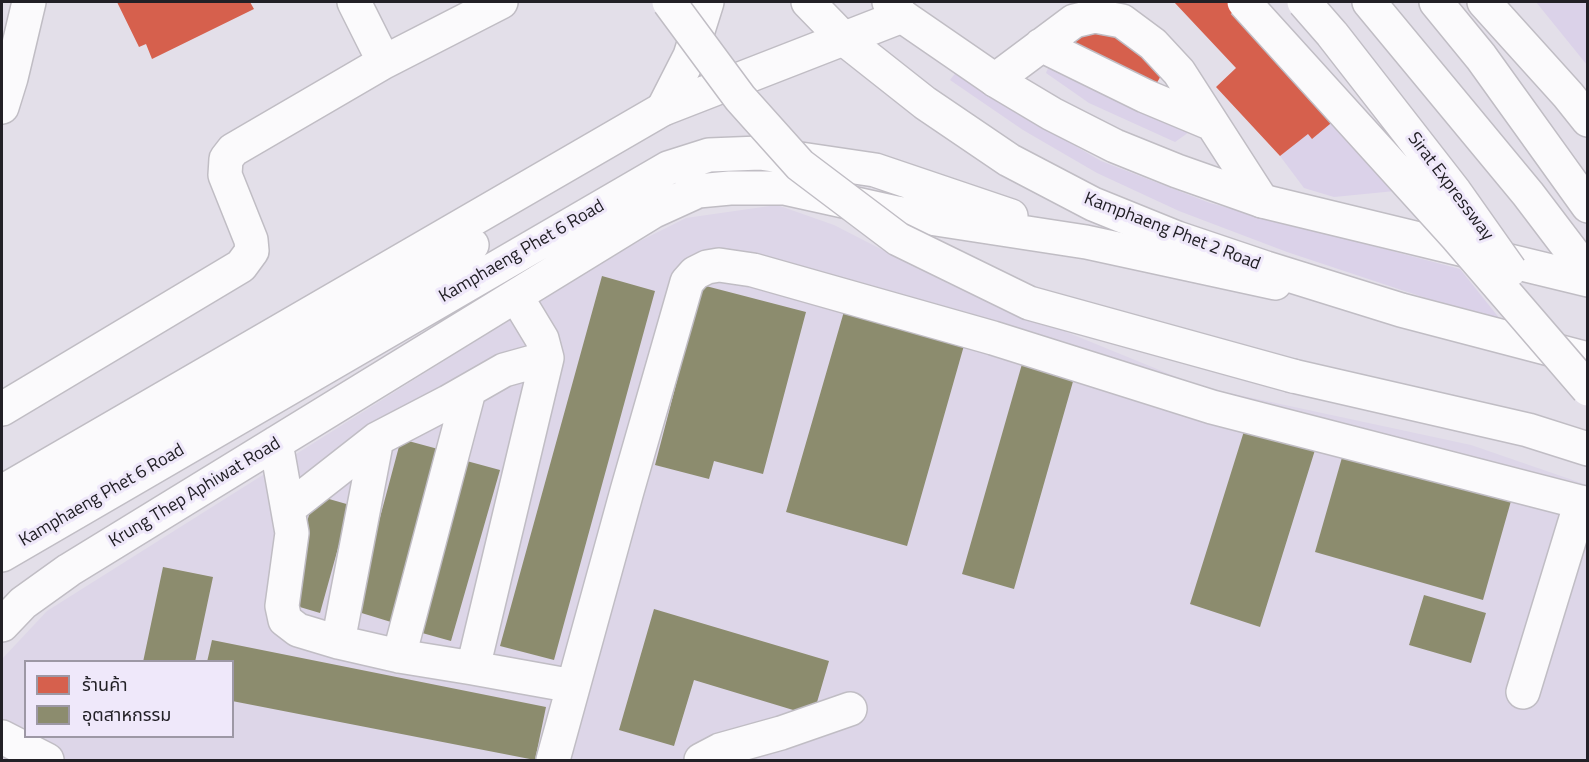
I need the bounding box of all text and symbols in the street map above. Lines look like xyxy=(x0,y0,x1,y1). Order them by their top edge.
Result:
street label: Sirat Expressway xyxy=(1402,129,1498,245)
street label: Kamphaeng Phet 2 Road xyxy=(1081,188,1263,276)
street label: Kamphaeng Phet 6 Road xyxy=(436,196,608,308)
street label: Krung Thep Aphiwat Road xyxy=(105,433,285,553)
street label: Kamphaeng Phet 6 Road xyxy=(16,440,188,552)
legend xyxy=(24,660,234,738)
text: ร้านค้า xyxy=(82,671,128,698)
text: อุตสาหกรรม xyxy=(82,701,171,728)

